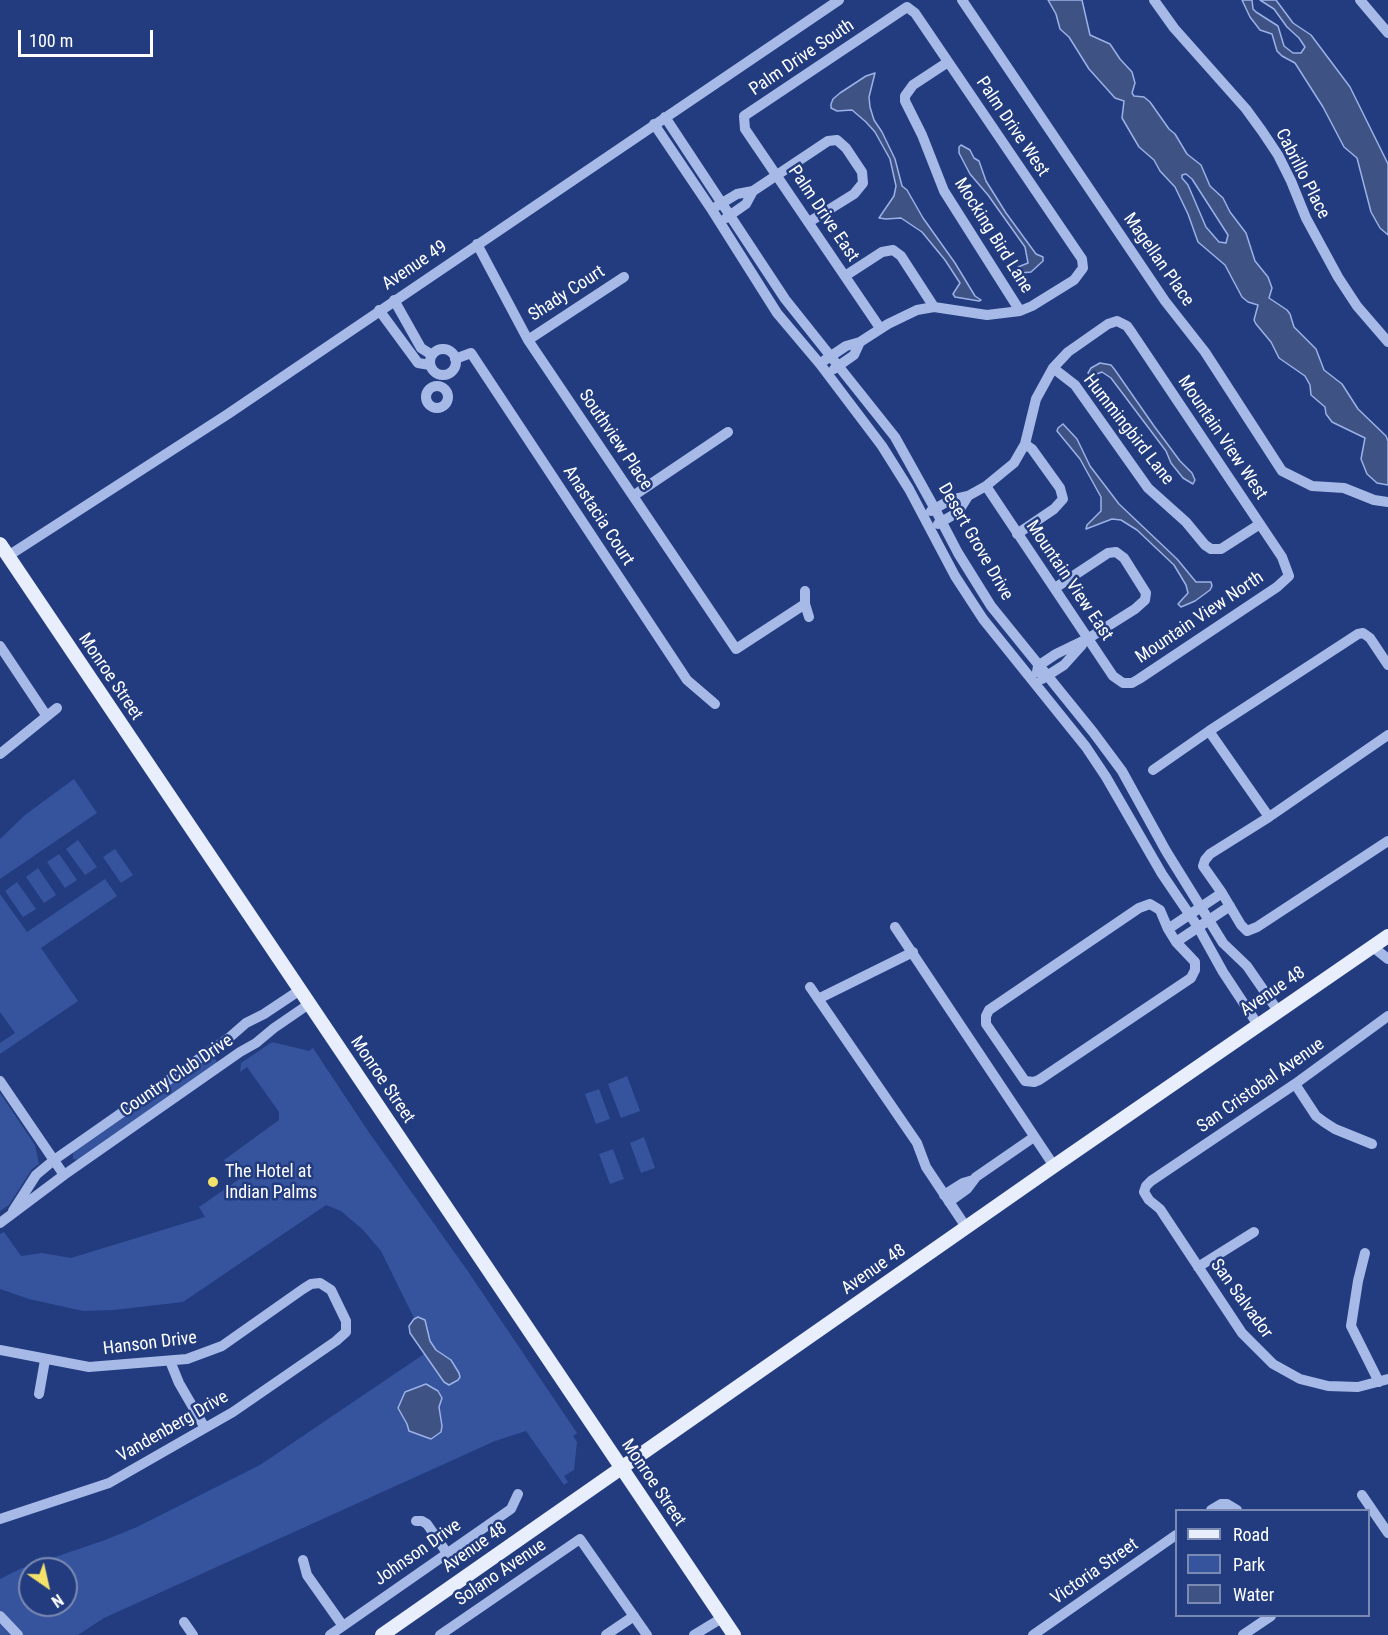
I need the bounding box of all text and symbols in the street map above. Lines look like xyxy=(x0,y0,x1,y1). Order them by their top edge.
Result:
street label: Palm Drive South xyxy=(746,15,858,101)
scale bar xyxy=(21,18,156,56)
text: 100 m xyxy=(29,30,73,51)
street label: Palm Drive West xyxy=(971,73,1053,181)
street label: Cabrillo Place xyxy=(1270,125,1334,223)
street label: Palm Drive East xyxy=(783,162,863,266)
street label: Mocking Bird Lane xyxy=(949,174,1037,298)
street label: Magellan Place xyxy=(1118,209,1198,311)
street label: Avenue 49 xyxy=(378,236,452,296)
street label: Shady Court xyxy=(525,261,609,327)
street label: Hummingbird Lane xyxy=(1078,370,1178,490)
street label: Mountain View West xyxy=(1173,372,1271,504)
street label: Southview Place xyxy=(573,386,657,494)
street label: Anastacia Court xyxy=(558,462,638,570)
street label: Desert Grove Drive xyxy=(933,480,1017,604)
street label: Mountain View East xyxy=(1021,517,1117,645)
street label: Mountain View North xyxy=(1132,567,1268,669)
street label: Monroe Street xyxy=(73,629,147,725)
street label: Avenue 48 xyxy=(1236,962,1310,1022)
street label: Country Club Drive xyxy=(117,1030,237,1122)
street label: Monroe Street xyxy=(345,1032,419,1128)
street label: San Cristobal Avenue xyxy=(1193,1034,1329,1138)
place label: The Hotel at Indian Palms xyxy=(225,1161,317,1204)
marker: The Hotel at Indian Palms xyxy=(206,1175,220,1189)
street label: Avenue 48 xyxy=(838,1240,910,1300)
street label: San Salvador xyxy=(1205,1255,1277,1343)
street label: Hanson Drive xyxy=(102,1328,198,1360)
street label: Vandenberg Drive xyxy=(114,1386,232,1468)
street label: Monroe Street xyxy=(616,1435,690,1531)
legend xyxy=(1175,1509,1370,1617)
street label: Johnson Drive xyxy=(370,1515,466,1591)
street label: Avenue 48 xyxy=(439,1518,511,1578)
text: Road xyxy=(1233,1524,1269,1545)
street label: Victoria Street xyxy=(1047,1534,1143,1610)
street label: Solano Avenue xyxy=(452,1535,550,1611)
text: Park xyxy=(1233,1554,1265,1575)
north arrow xyxy=(18,1557,78,1617)
text: Water xyxy=(1233,1584,1274,1605)
text: N xyxy=(48,1590,67,1611)

